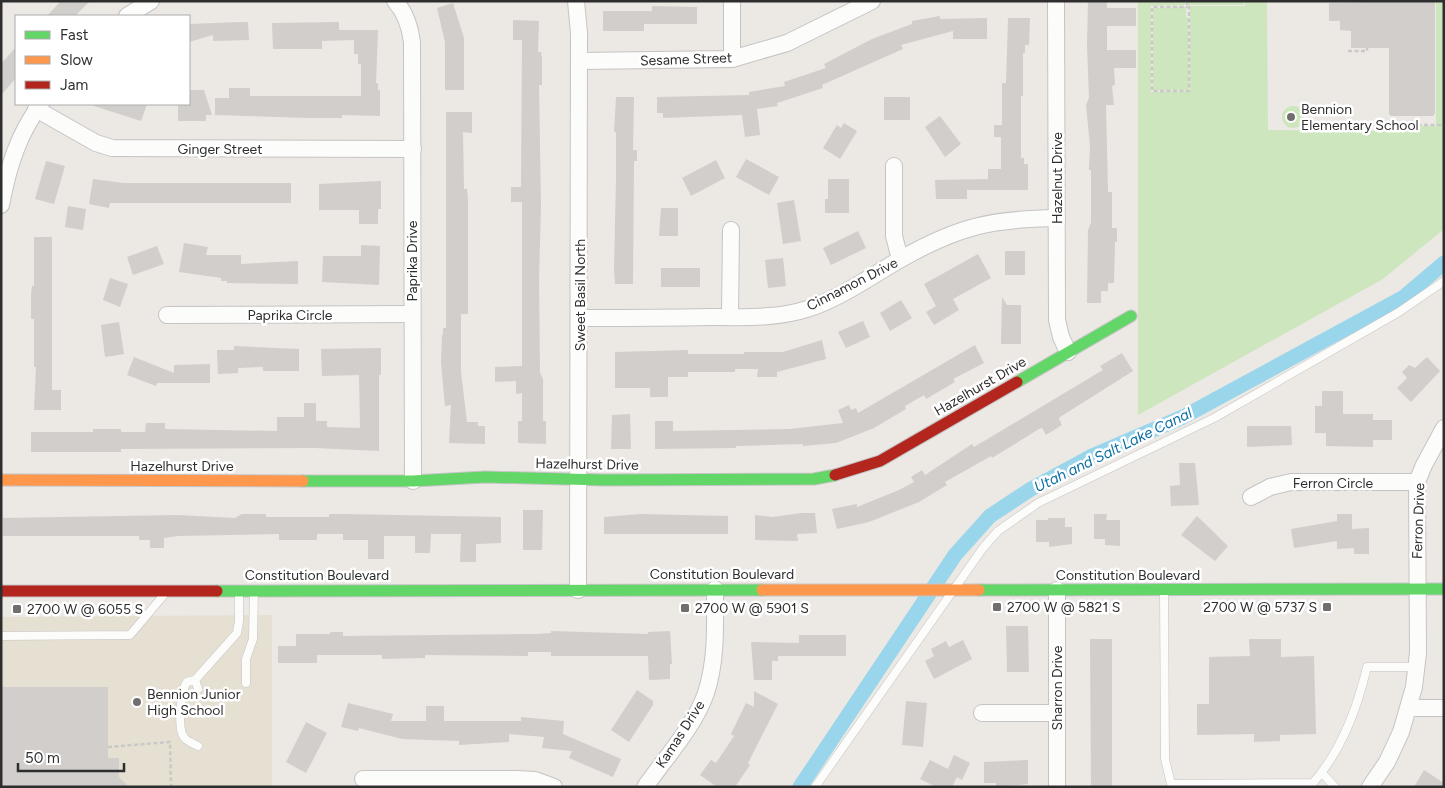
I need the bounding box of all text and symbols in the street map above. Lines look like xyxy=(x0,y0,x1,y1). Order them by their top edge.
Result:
legend xyxy=(15,15,190,105)
text: Fast xyxy=(60,26,89,44)
street label: Sesame Street xyxy=(640,49,732,70)
text: Slow xyxy=(60,51,93,69)
text: Jam xyxy=(60,76,88,94)
place label: Bennion Elementary School xyxy=(1301,101,1419,134)
marker: Bennion Elementary School xyxy=(1285,111,1297,123)
street label: Hazelnut Drive xyxy=(1049,132,1066,224)
street label: Ginger Street xyxy=(178,141,262,158)
street label: Paprika Drive xyxy=(404,220,421,301)
street label: Sweet Basil North xyxy=(572,239,589,351)
street label: Cinnamon Drive xyxy=(804,254,901,315)
street label: Paprika Circle xyxy=(248,307,333,324)
street label: Hazelhurst Drive xyxy=(931,353,1030,420)
water label: Utah and Salt Lake Canal xyxy=(1031,404,1196,496)
street label: Hazelhurst Drive xyxy=(535,455,639,474)
street label: Hazelhurst Drive xyxy=(130,458,234,475)
street label: Ferron Circle xyxy=(1293,475,1374,492)
street label: Ferron Drive xyxy=(1409,482,1428,559)
street label: Constitution Boulevard xyxy=(650,566,794,583)
street label: Constitution Boulevard xyxy=(245,567,389,584)
street label: Constitution Boulevard xyxy=(1056,567,1200,584)
place label: 2700 W @ 5821 S xyxy=(1007,599,1120,616)
place label: 2700 W @ 5737 S xyxy=(1203,599,1317,616)
place label: 2700 W @ 5901 S xyxy=(695,600,809,617)
place label: 2700 W @ 6055 S xyxy=(27,601,143,618)
marker: 2700 W @ 5821 S xyxy=(991,601,1003,613)
marker: 2700 W @ 5737 S xyxy=(1321,601,1333,613)
marker: 2700 W @ 5901 S xyxy=(679,602,691,614)
marker: 2700 W @ 6055 S xyxy=(11,603,23,615)
street label: Sharron Drive xyxy=(1049,645,1066,730)
place label: Bennion Junior High School xyxy=(147,686,241,719)
marker: Bennion Junior High School xyxy=(131,696,143,708)
street label: Kamas Drive xyxy=(652,697,709,771)
scale bar xyxy=(18,740,124,772)
text: 50 m xyxy=(25,749,60,767)

